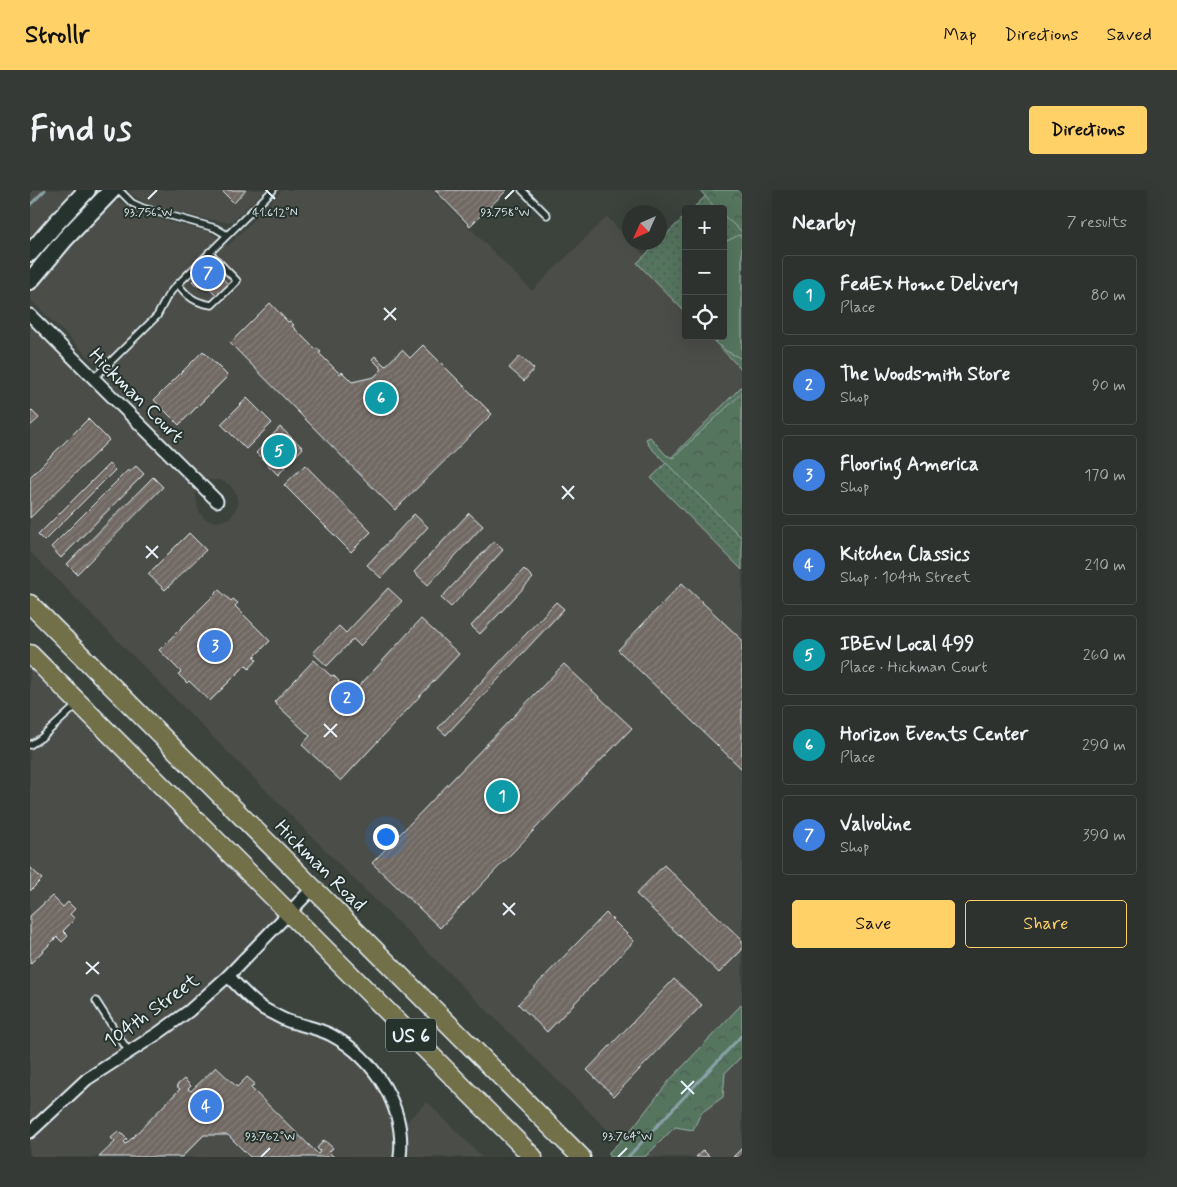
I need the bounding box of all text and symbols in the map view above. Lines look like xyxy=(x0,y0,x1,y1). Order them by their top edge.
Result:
text: Strollr xyxy=(25,20,89,51)
text: Map xyxy=(944,23,977,47)
text: Directions xyxy=(1005,23,1079,47)
text: Saved xyxy=(1107,23,1152,47)
button: Directions xyxy=(1029,106,1147,154)
text: Find us xyxy=(30,107,132,153)
text: 93.756°W xyxy=(124,205,172,221)
text: 41.612°N xyxy=(252,205,298,221)
text: 93.758°W xyxy=(481,205,530,221)
north arrow xyxy=(622,205,667,250)
map controls xyxy=(682,205,727,340)
button: + xyxy=(682,205,727,250)
text: Nearby xyxy=(792,209,856,237)
text: 7 results xyxy=(1067,212,1127,233)
button: − xyxy=(682,250,727,295)
pin: 7 xyxy=(192,254,224,292)
text: FedEx Home Delivery xyxy=(840,272,1018,297)
text: 1 xyxy=(805,285,813,306)
text: 80 m xyxy=(1091,285,1126,306)
button: locate xyxy=(682,295,727,340)
text: Place xyxy=(840,297,875,318)
street label: Hickman Court xyxy=(82,342,190,450)
text: The Woodsmith Store xyxy=(840,362,1010,387)
text: 2 xyxy=(805,375,813,396)
text: 90 m xyxy=(1092,375,1126,396)
pin: 6 xyxy=(365,379,397,417)
text: Shop xyxy=(840,387,869,408)
pin: 5 xyxy=(263,432,295,470)
text: Flooring America xyxy=(840,452,979,477)
text: 3 xyxy=(805,465,813,486)
text: 170 m xyxy=(1084,465,1126,486)
text: Shop xyxy=(840,477,869,498)
text: Kitchen Classics xyxy=(840,542,970,567)
text: 4 xyxy=(804,555,814,576)
text: 210 m xyxy=(1085,555,1126,576)
text: Shop · 104th Street xyxy=(840,567,971,588)
pin: 3 xyxy=(199,627,231,665)
text: IBEW Local 499 xyxy=(840,632,974,657)
text: 5 xyxy=(804,645,814,666)
text: 260 m xyxy=(1083,645,1126,666)
text: Place · Hickman Court xyxy=(840,657,987,678)
pin: 2 xyxy=(331,679,363,717)
text: Horizon Events Center xyxy=(840,722,1028,747)
text: 6 xyxy=(805,735,813,756)
text: 290 m xyxy=(1082,735,1126,756)
text: Place xyxy=(840,747,875,768)
pin: 1 xyxy=(486,777,518,815)
text: Valvoline xyxy=(840,812,912,837)
street label: Hickman Road xyxy=(268,814,372,918)
your location xyxy=(373,824,399,850)
text: 7 xyxy=(804,825,814,846)
text: 390 m xyxy=(1083,825,1126,846)
text: Shop xyxy=(840,837,869,858)
button: Save xyxy=(792,900,955,948)
button: Share xyxy=(965,900,1127,948)
street label: 104th Street xyxy=(99,967,205,1055)
road number: US 6 xyxy=(386,1018,436,1052)
pin: 4 xyxy=(190,1087,222,1125)
text: 93.762°W xyxy=(245,1129,295,1145)
text: 93.764°W xyxy=(602,1129,652,1145)

